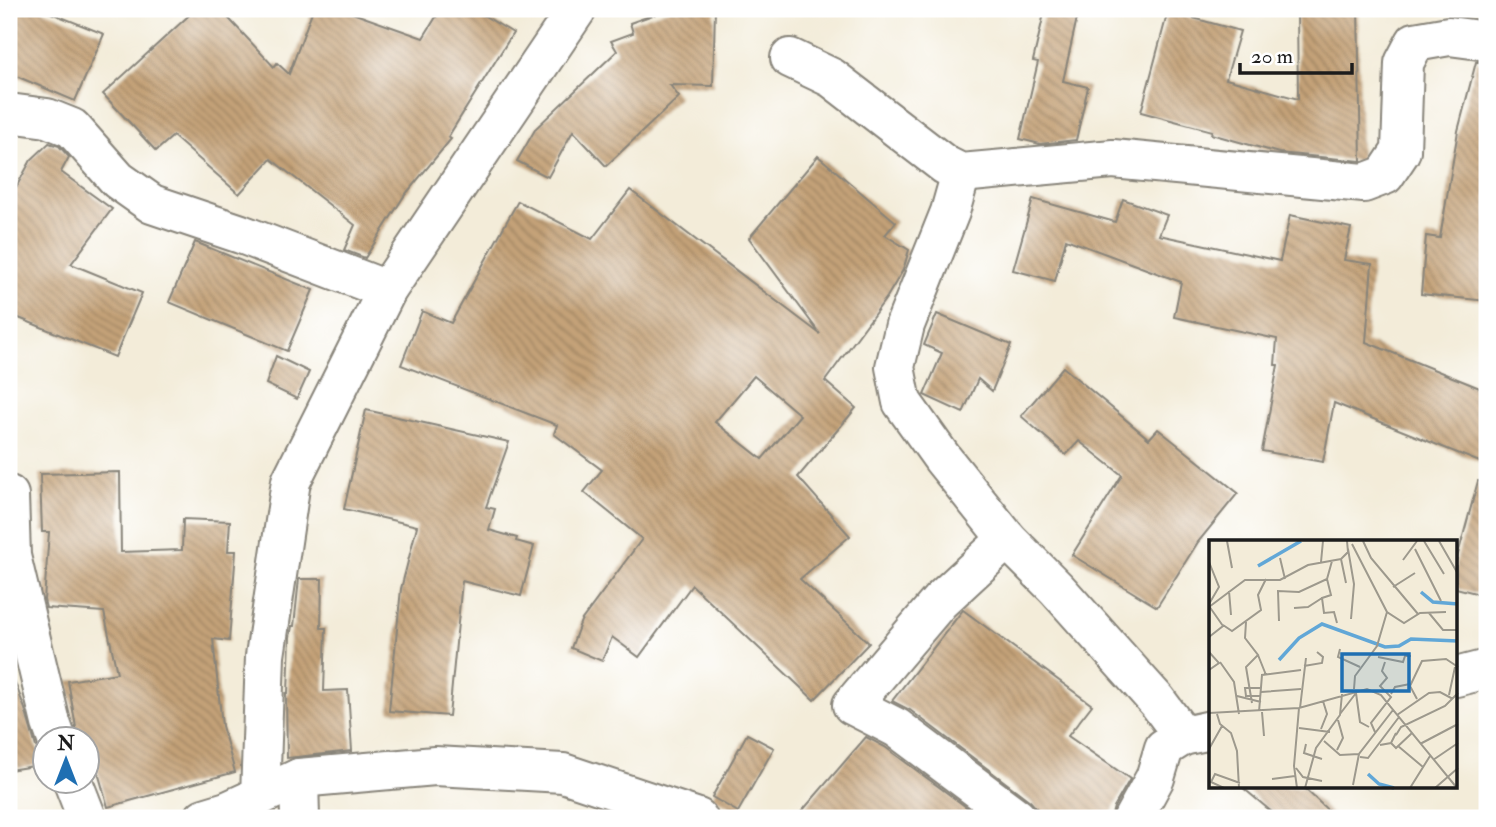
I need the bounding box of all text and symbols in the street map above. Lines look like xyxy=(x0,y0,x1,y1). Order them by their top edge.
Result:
scale bar xyxy=(1240,32,1352,76)
text: 20 m xyxy=(1251,43,1293,70)
inset map xyxy=(1209,540,1458,788)
north arrow xyxy=(32,726,102,796)
text: N xyxy=(56,732,75,756)

